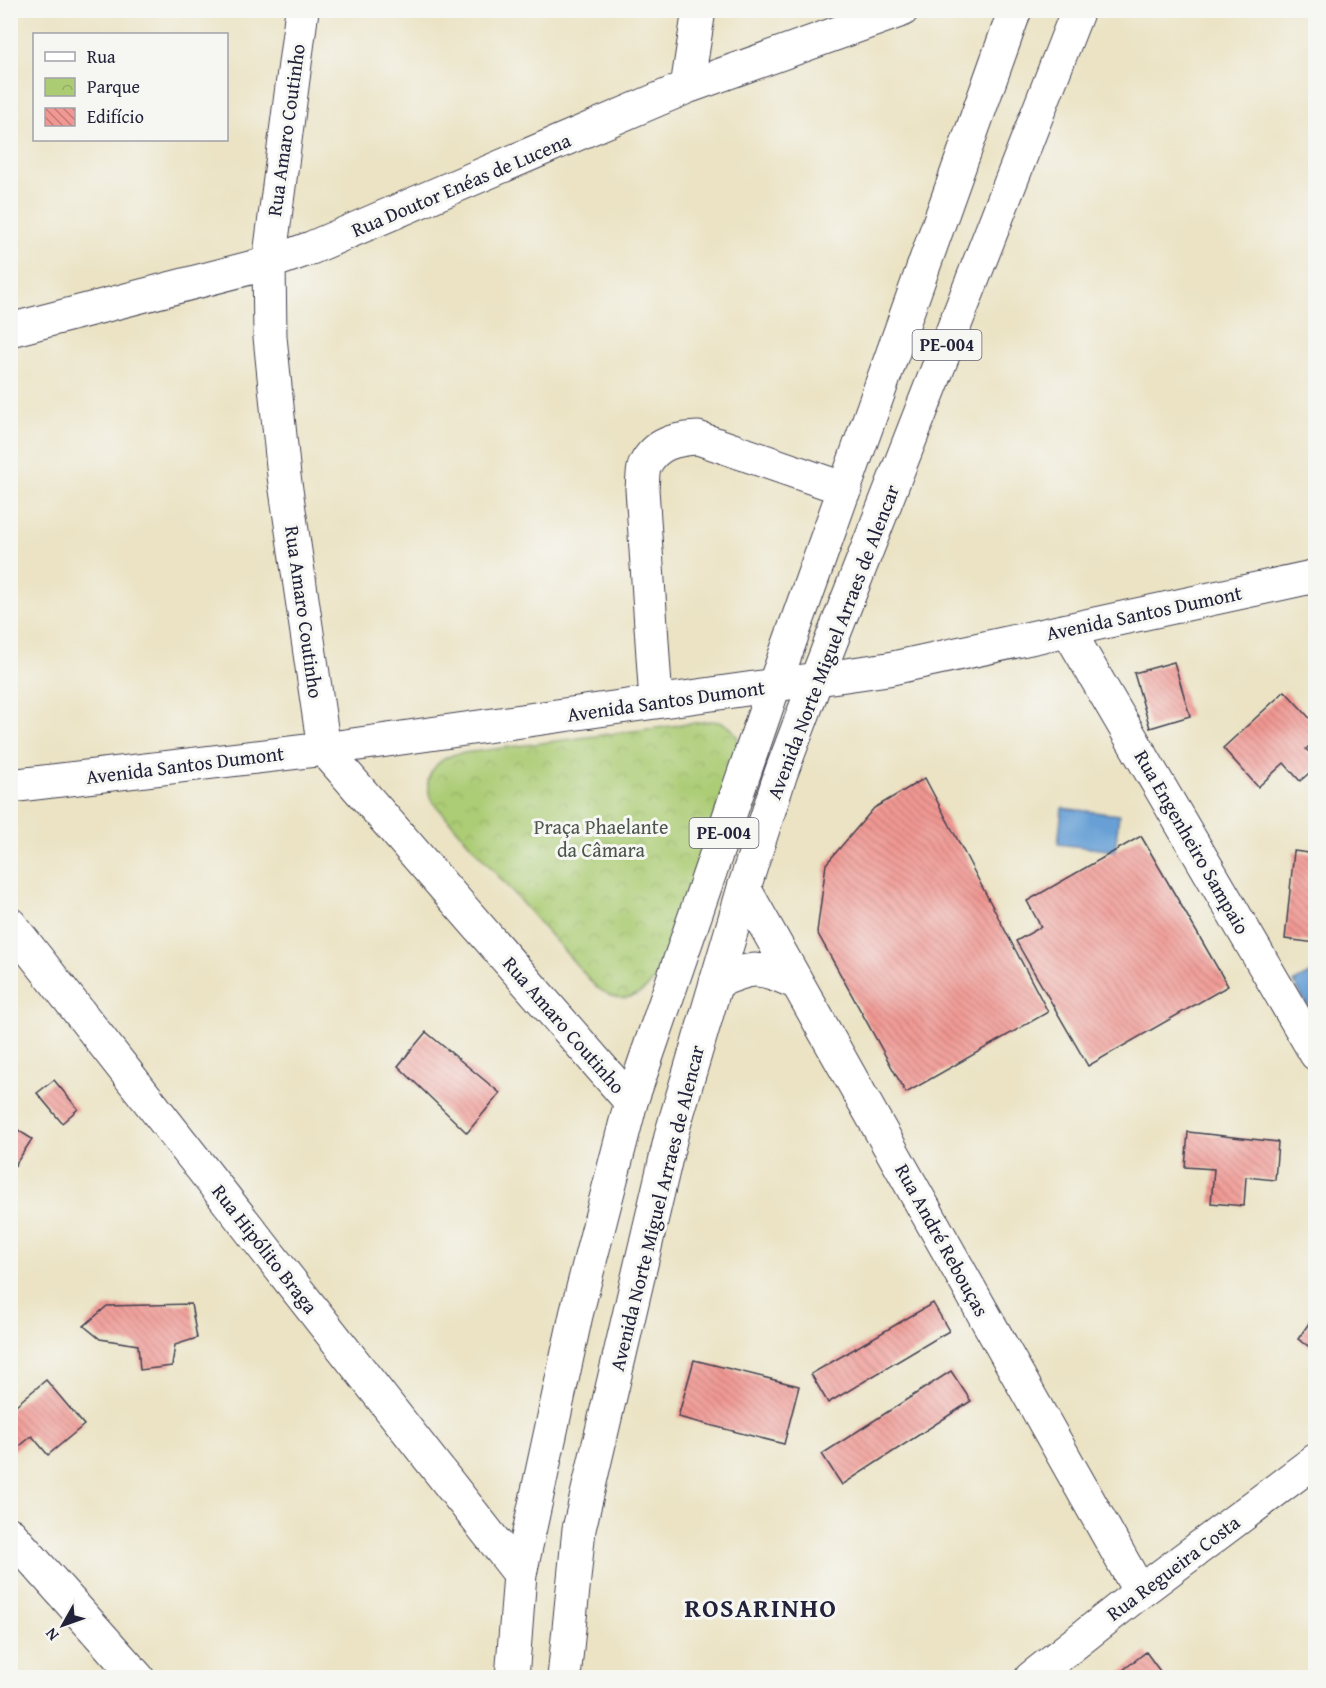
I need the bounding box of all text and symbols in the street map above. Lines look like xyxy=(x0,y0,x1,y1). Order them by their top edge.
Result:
legend xyxy=(33,33,228,141)
street label: Rua Amaro Coutinho xyxy=(259,42,312,218)
text: Rua xyxy=(87,43,116,70)
text: Parque xyxy=(87,73,140,100)
text: Edifício xyxy=(87,103,144,130)
street label: Rua Doutor Enéas de Lucena xyxy=(347,125,575,244)
road number: PE-004 xyxy=(912,330,982,360)
street label: Avenida Norte Miguel Arraes de Alencar xyxy=(759,480,906,803)
street label: Rua Amaro Coutinho xyxy=(278,524,331,700)
street label: Avenida Santos Dumont xyxy=(1043,578,1244,647)
street label: Avenida Santos Dumont xyxy=(565,672,767,729)
street label: Avenida Santos Dumont xyxy=(84,738,286,791)
street label: Rua Engenheiro Sampaio xyxy=(1128,744,1257,939)
park label: Praça Phaelante da Câmara xyxy=(534,812,668,864)
road number: PE-004 xyxy=(690,818,758,848)
street label: Rua Amaro Coutinho xyxy=(496,950,632,1100)
street label: Avenida Norte Miguel Arraes de Alencar xyxy=(602,1042,711,1374)
street label: Rua André Rebouças xyxy=(888,1158,997,1322)
street label: Rua Hipólito Braga xyxy=(206,1178,326,1320)
street label: Rua Regueira Costa xyxy=(1100,1507,1246,1627)
district label: ROSARINHO xyxy=(685,1588,837,1627)
north arrow xyxy=(33,1595,93,1655)
text: N xyxy=(39,1623,64,1646)

